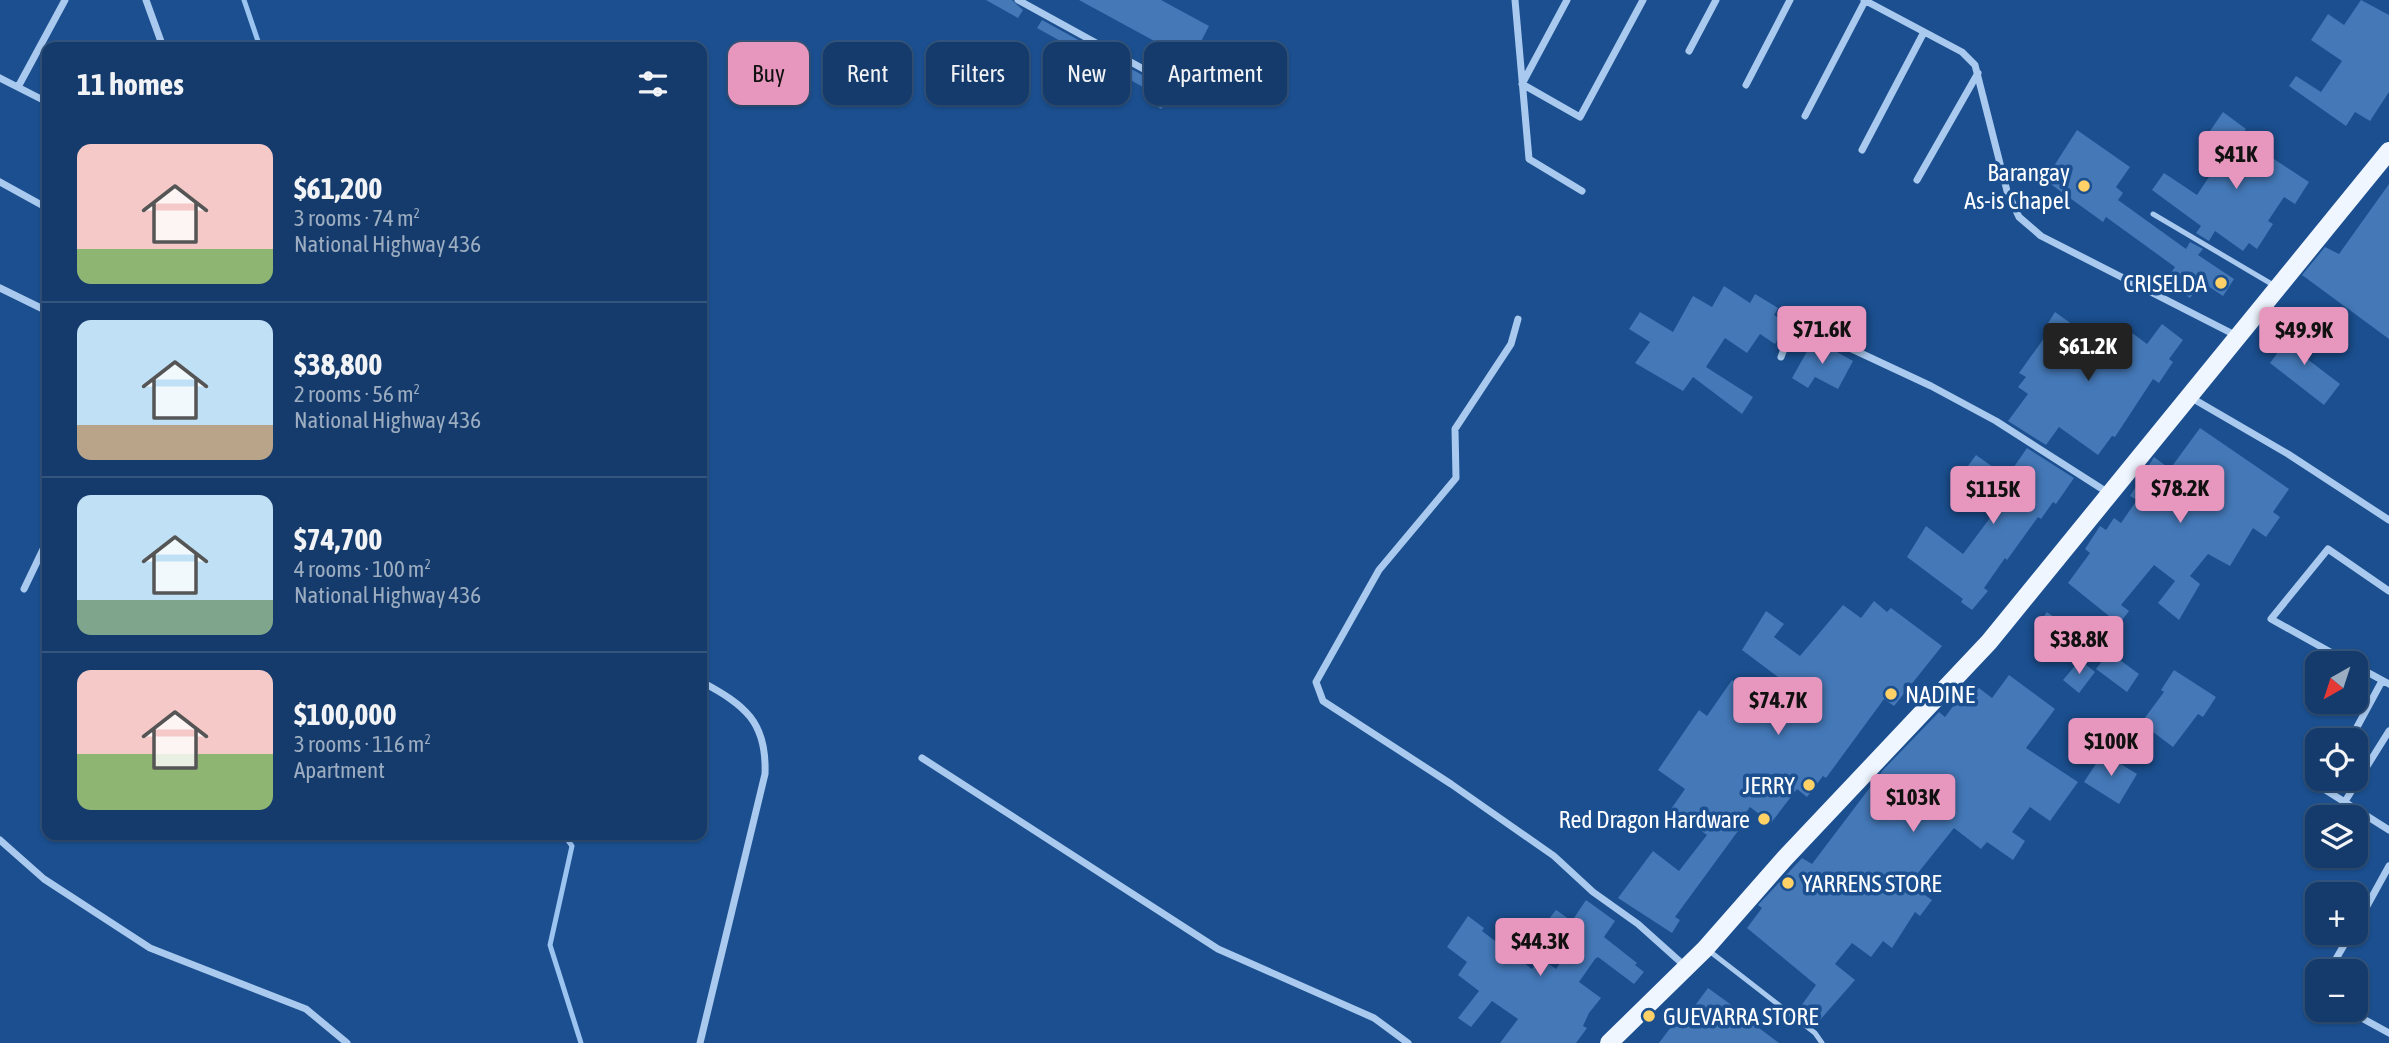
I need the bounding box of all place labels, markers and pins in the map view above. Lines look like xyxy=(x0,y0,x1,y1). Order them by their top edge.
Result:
pin: $41K xyxy=(2195,132,2277,191)
place label: Barangay As-is Chapel xyxy=(1964,159,2071,214)
marker: Barangay As-is Chapel xyxy=(2076,178,2092,194)
place label: CRISELDA xyxy=(2123,270,2207,297)
marker: CRISELDA xyxy=(2213,275,2229,291)
pin: $71.6K xyxy=(1765,306,1879,366)
pin: $49.9K xyxy=(2247,308,2361,367)
pin: $61.2K xyxy=(2031,324,2145,383)
pin: $115K xyxy=(1944,466,2042,526)
pin: $78.2K xyxy=(2123,466,2237,525)
pin: $38.8K xyxy=(2022,616,2136,676)
pin: $74.7K xyxy=(1721,678,1835,737)
place label: NADINE xyxy=(1905,681,1975,708)
marker: NADINE xyxy=(1883,686,1899,702)
pin: $100K xyxy=(2062,718,2160,778)
place label: JERRY xyxy=(1743,772,1795,799)
pin: $103K xyxy=(1864,774,1962,834)
marker: JERRY xyxy=(1801,777,1817,793)
place label: Red Dragon Hardware xyxy=(1559,806,1750,833)
marker: Red Dragon Hardware xyxy=(1756,811,1772,827)
place label: YARRENS STORE xyxy=(1802,870,1941,897)
marker: YARRENS STORE xyxy=(1780,875,1796,891)
pin: $44.3K xyxy=(1483,918,1597,978)
place label: GUEVARRA STORE xyxy=(1663,1003,1819,1030)
marker: GUEVARRA STORE xyxy=(1641,1008,1657,1024)

